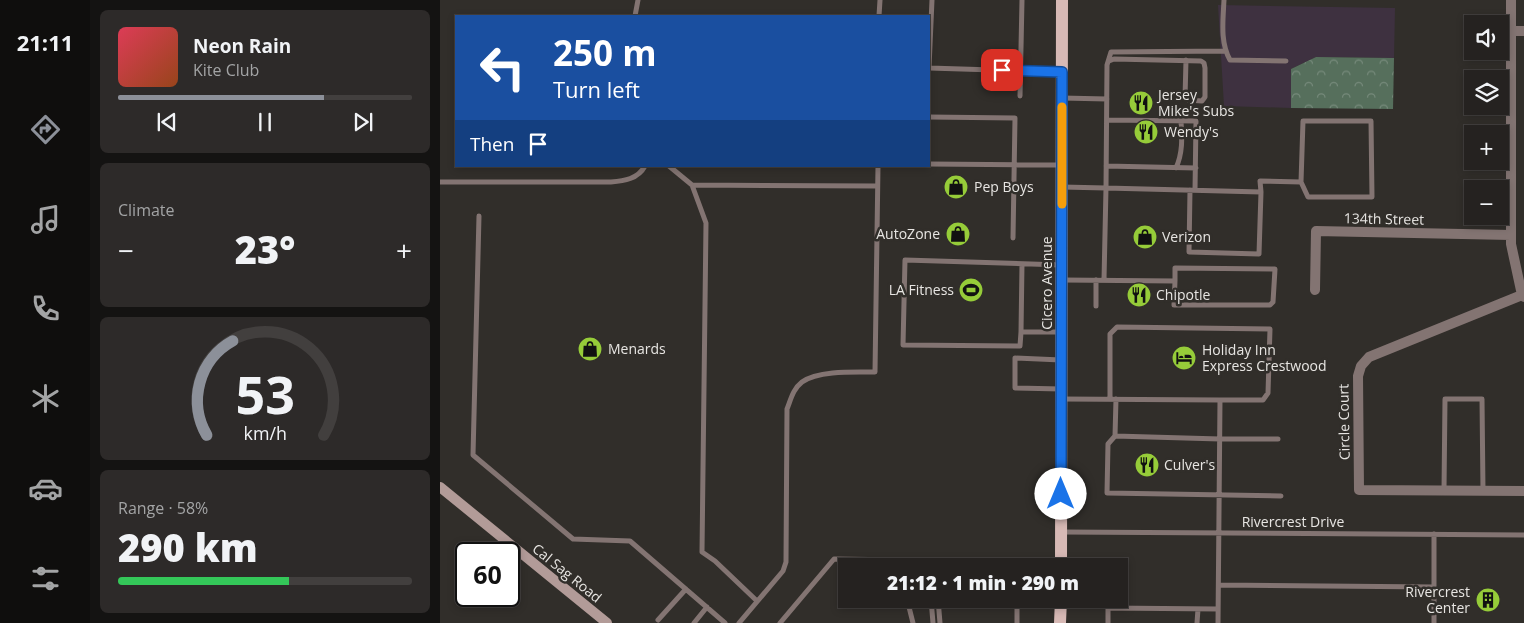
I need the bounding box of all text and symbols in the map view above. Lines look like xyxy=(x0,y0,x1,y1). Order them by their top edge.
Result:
map controls xyxy=(1464,15,1509,225)
button: sound xyxy=(1464,15,1509,60)
text: 21:11 xyxy=(17,27,73,57)
text: 250 m xyxy=(553,29,657,76)
text: Neon Rain xyxy=(193,33,291,59)
icon: left xyxy=(470,35,535,100)
pin xyxy=(981,49,1023,91)
icon: arrive xyxy=(988,56,1016,84)
text: Kite Club xyxy=(193,59,259,81)
button: layers xyxy=(1464,70,1509,115)
text: Turn left xyxy=(553,74,640,104)
place label: Jersey Mike's Subs xyxy=(1156,85,1235,120)
restaurant icon: Jersey Mike's Subs xyxy=(1128,90,1154,116)
icon: previous xyxy=(153,108,181,136)
icon: pause xyxy=(251,108,279,136)
icon: next xyxy=(349,108,377,136)
icon: directions xyxy=(28,112,63,147)
restaurant icon: Wendy's xyxy=(1133,119,1159,145)
place label: Wendy's xyxy=(1164,122,1219,141)
button: + xyxy=(1464,125,1509,170)
icon: arrive xyxy=(524,130,552,158)
text: Then xyxy=(470,131,514,157)
shop icon: Pep Boys xyxy=(943,174,969,200)
place label: Pep Boys xyxy=(974,177,1034,196)
button: − xyxy=(1464,180,1509,225)
text: Climate xyxy=(118,199,175,221)
icon: music xyxy=(28,202,63,237)
street label: 134th Street xyxy=(1344,208,1424,229)
shop icon: AutoZone xyxy=(945,221,971,247)
text: 23° xyxy=(235,223,295,275)
place label: AutoZone xyxy=(876,224,940,243)
shop icon: Verizon xyxy=(1132,224,1158,250)
place label: Verizon xyxy=(1162,227,1211,246)
text: − xyxy=(118,231,134,269)
text: + xyxy=(396,231,412,269)
street label: Cicero Avenue xyxy=(1037,236,1056,330)
sports icon: LA Fitness xyxy=(958,277,984,303)
place label: LA Fitness xyxy=(889,280,954,299)
restaurant icon: Chipotle xyxy=(1126,282,1152,308)
place label: Chipotle xyxy=(1156,285,1210,304)
icon: phone xyxy=(28,291,63,326)
shop icon: Menards xyxy=(577,336,603,362)
place label: Menards xyxy=(608,339,666,358)
place label: Holiday Inn Express Crestwood xyxy=(1202,340,1327,375)
hotel icon: Holiday Inn Express Crestwood xyxy=(1171,345,1197,371)
text: 53 xyxy=(235,358,295,429)
icon: climate xyxy=(28,381,63,416)
street label: Circle Court xyxy=(1333,384,1354,460)
text: km/h xyxy=(243,421,287,445)
restaurant icon: Culver's xyxy=(1134,452,1160,478)
place label: Culver's xyxy=(1164,455,1216,474)
position arrow xyxy=(1034,467,1086,519)
icon: car xyxy=(28,471,63,506)
text: Range · 58% xyxy=(118,497,208,519)
street label: Rivercrest Drive xyxy=(1242,512,1344,531)
text: 290 km xyxy=(118,521,258,573)
street label: Cal Sag Road xyxy=(529,539,606,606)
speed limit sign: 60 xyxy=(455,542,520,607)
icon: filters xyxy=(28,561,63,596)
text: 21:12 · 1 min · 290 m xyxy=(887,570,1079,596)
place label: Rivercrest Center xyxy=(1405,582,1470,617)
building icon: Rivercrest Center xyxy=(1475,587,1501,613)

